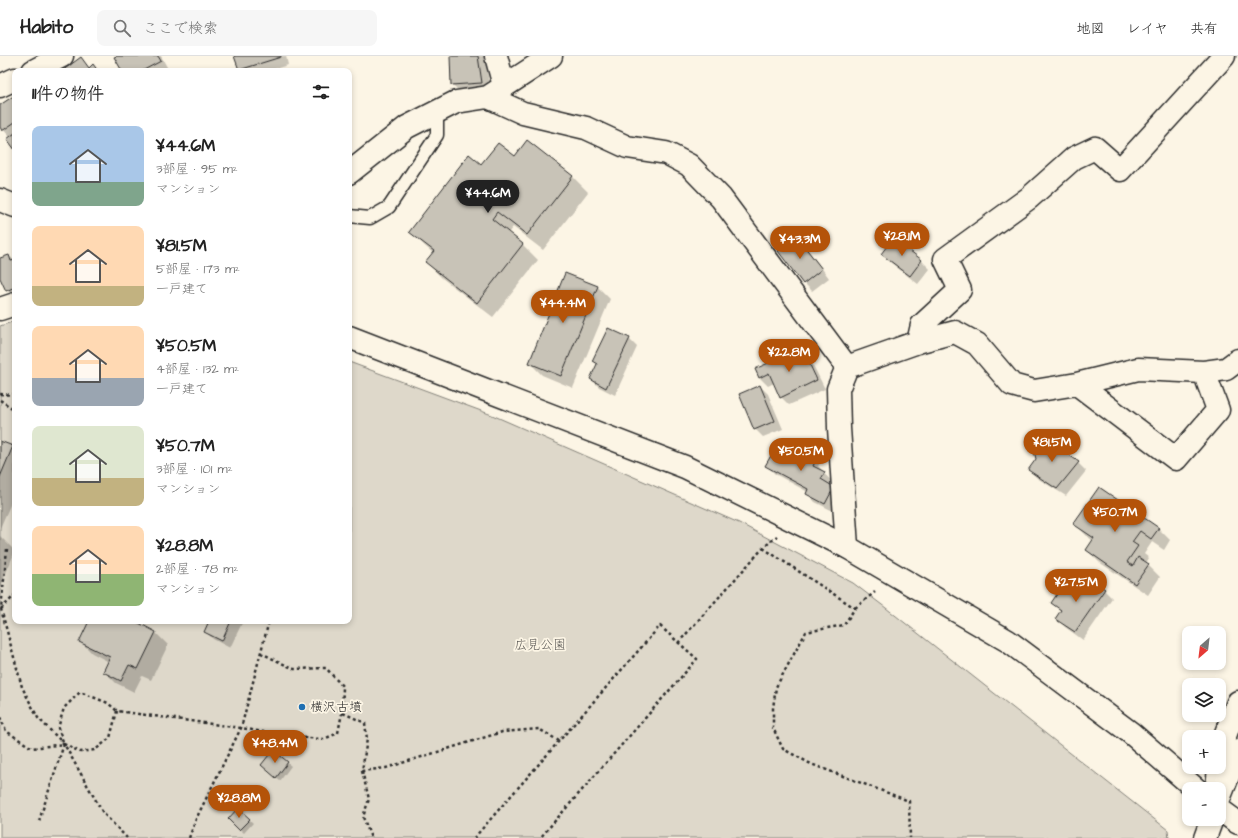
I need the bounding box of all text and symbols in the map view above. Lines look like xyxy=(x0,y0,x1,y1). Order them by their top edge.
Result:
search box xyxy=(97,10,377,46)
text: Habito xyxy=(20,14,73,41)
icon: search xyxy=(111,17,133,39)
text: ここで検索 xyxy=(143,18,218,39)
text: 地図 xyxy=(1077,19,1105,39)
text: レイヤ xyxy=(1127,19,1168,39)
text: 共有 xyxy=(1190,19,1218,39)
icon: filters xyxy=(310,81,332,103)
text: 11件の物件 xyxy=(32,82,104,106)
text: ¥44.6M xyxy=(156,134,215,158)
icon: home xyxy=(64,142,112,190)
text: 3部屋 · 95 m² xyxy=(156,160,238,178)
text: マンション xyxy=(156,180,220,198)
pin: ¥44.6M xyxy=(455,180,521,214)
text: ¥44.6M xyxy=(465,184,511,202)
pin: ¥28.1M xyxy=(869,223,935,257)
pin: ¥43.3M xyxy=(767,226,833,260)
text: ¥28.1M xyxy=(883,227,921,245)
text: ¥43.3M xyxy=(779,230,821,248)
text: ¥81.5M xyxy=(156,234,207,258)
icon: home xyxy=(64,242,112,290)
text: 5部屋 · 173 m² xyxy=(156,260,240,278)
text: 一戸建て xyxy=(156,280,208,298)
pin: ¥44.4M xyxy=(530,290,596,324)
text: ¥44.4M xyxy=(540,294,586,312)
text: ¥50.5M xyxy=(156,334,216,358)
pin: ¥22.8M xyxy=(756,339,822,373)
icon: home xyxy=(64,342,112,390)
text: ¥22.8M xyxy=(768,343,810,361)
text: 4部屋 · 132 m² xyxy=(156,360,239,378)
text: 一戸建て xyxy=(156,380,208,398)
pin: ¥81.5M xyxy=(1019,429,1085,463)
text: ¥81.5M xyxy=(1033,433,1071,451)
text: ¥50.7M xyxy=(156,434,215,458)
pin: ¥50.5M xyxy=(768,438,834,472)
icon: home xyxy=(64,442,112,490)
text: ¥50.5M xyxy=(778,442,824,460)
text: 3部屋 · 101 m² xyxy=(156,460,233,478)
text: マンション xyxy=(156,480,220,498)
pin: ¥50.7M xyxy=(1082,499,1148,533)
text: ¥50.7M xyxy=(1093,503,1137,521)
text: ¥28.8M xyxy=(156,534,213,558)
icon: home xyxy=(64,542,112,590)
text: 2部屋 · 78 m² xyxy=(156,560,238,578)
pin: ¥27.5M xyxy=(1043,569,1109,603)
text: ¥27.5M xyxy=(1054,573,1098,591)
text: マンション xyxy=(156,580,220,598)
north arrow xyxy=(1182,626,1226,670)
map controls xyxy=(1182,626,1226,826)
park label: 広見公園 xyxy=(514,636,566,654)
button: layers xyxy=(1182,678,1226,722)
place label: 横沢古墳 xyxy=(310,698,362,716)
marker: 横沢古墳 xyxy=(297,702,307,712)
pin: ¥48.4M xyxy=(242,730,308,764)
button: + xyxy=(1182,730,1226,774)
text: ¥48.4M xyxy=(252,734,298,752)
button: − xyxy=(1182,782,1226,826)
pin: ¥28.8M xyxy=(206,785,272,819)
text: ¥28.8M xyxy=(217,789,261,807)

